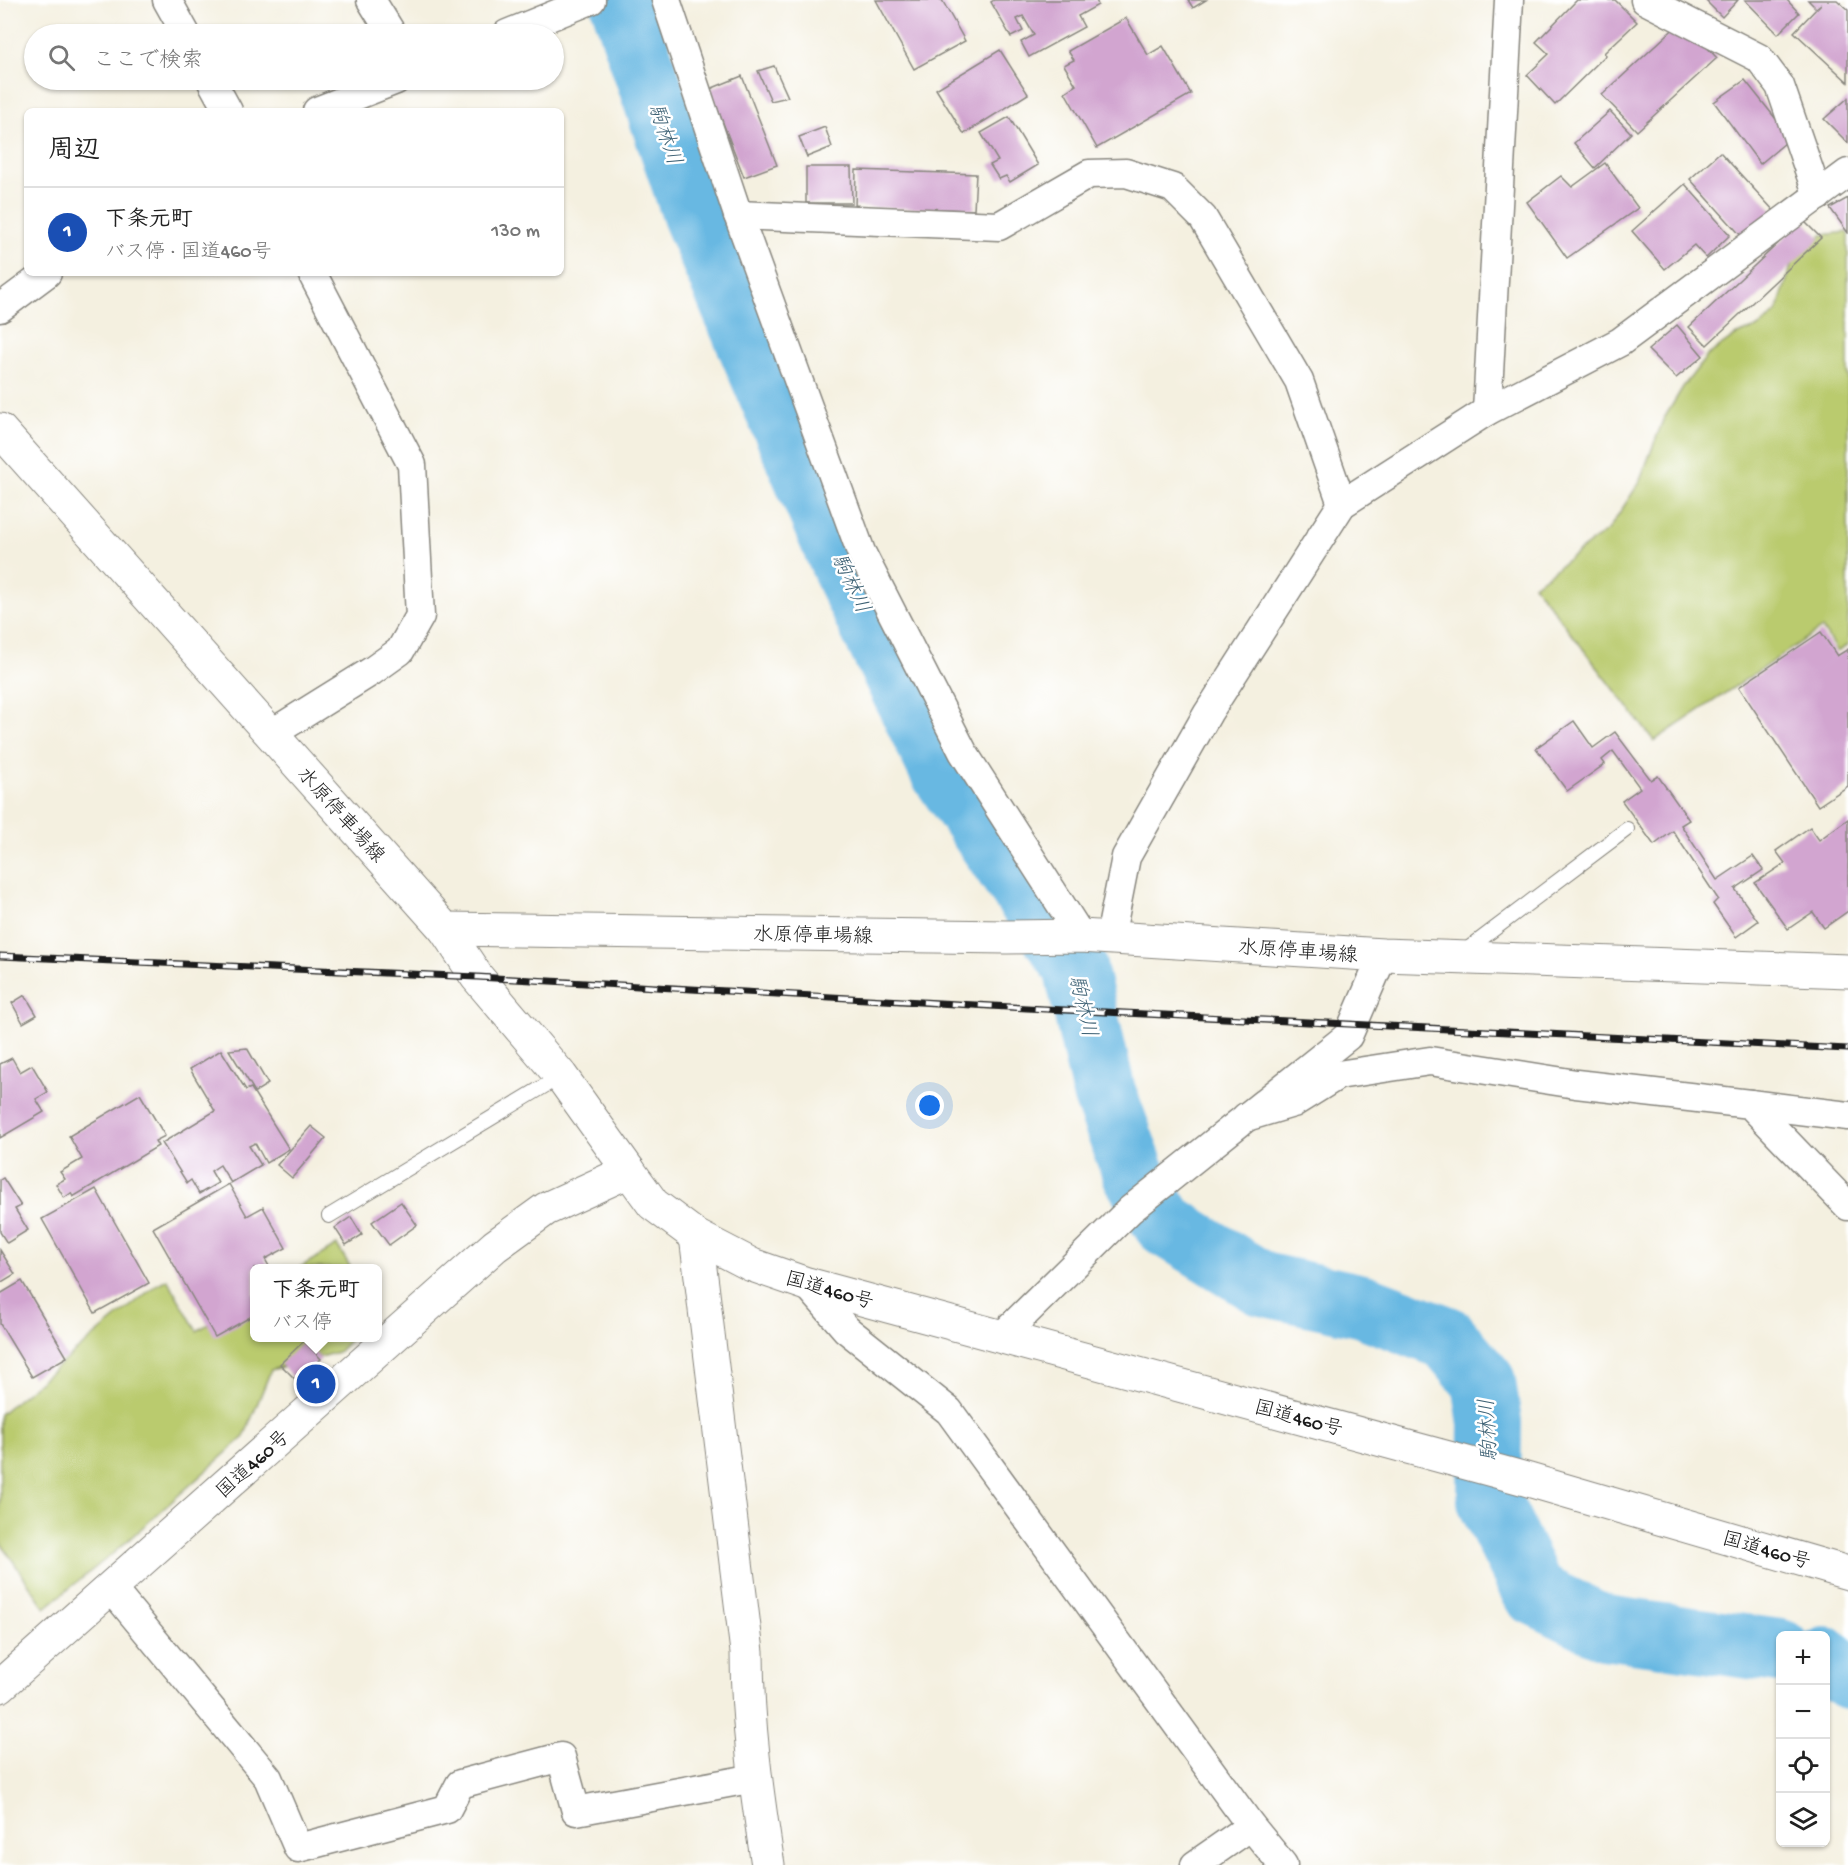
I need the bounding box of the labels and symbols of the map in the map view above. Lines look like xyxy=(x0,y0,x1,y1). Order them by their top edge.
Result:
water label: 駒林川 xyxy=(641,101,686,169)
water label: 駒林川 xyxy=(824,550,874,618)
street label: 水原停車場線 xyxy=(291,763,390,869)
street label: 水原停車場線 xyxy=(753,923,873,950)
street label: 水原停車場線 xyxy=(1237,936,1359,969)
water label: 駒林川 xyxy=(1061,973,1101,1040)
your location xyxy=(915,1091,944,1120)
street label: 国道460号 xyxy=(782,1268,876,1316)
pin: 1 xyxy=(296,1362,336,1406)
street label: 国道460号 xyxy=(1251,1397,1345,1443)
water label: 駒林川 xyxy=(1475,1398,1505,1462)
street label: 国道460号 xyxy=(212,1426,296,1505)
street label: 国道460号 xyxy=(1719,1528,1813,1576)

